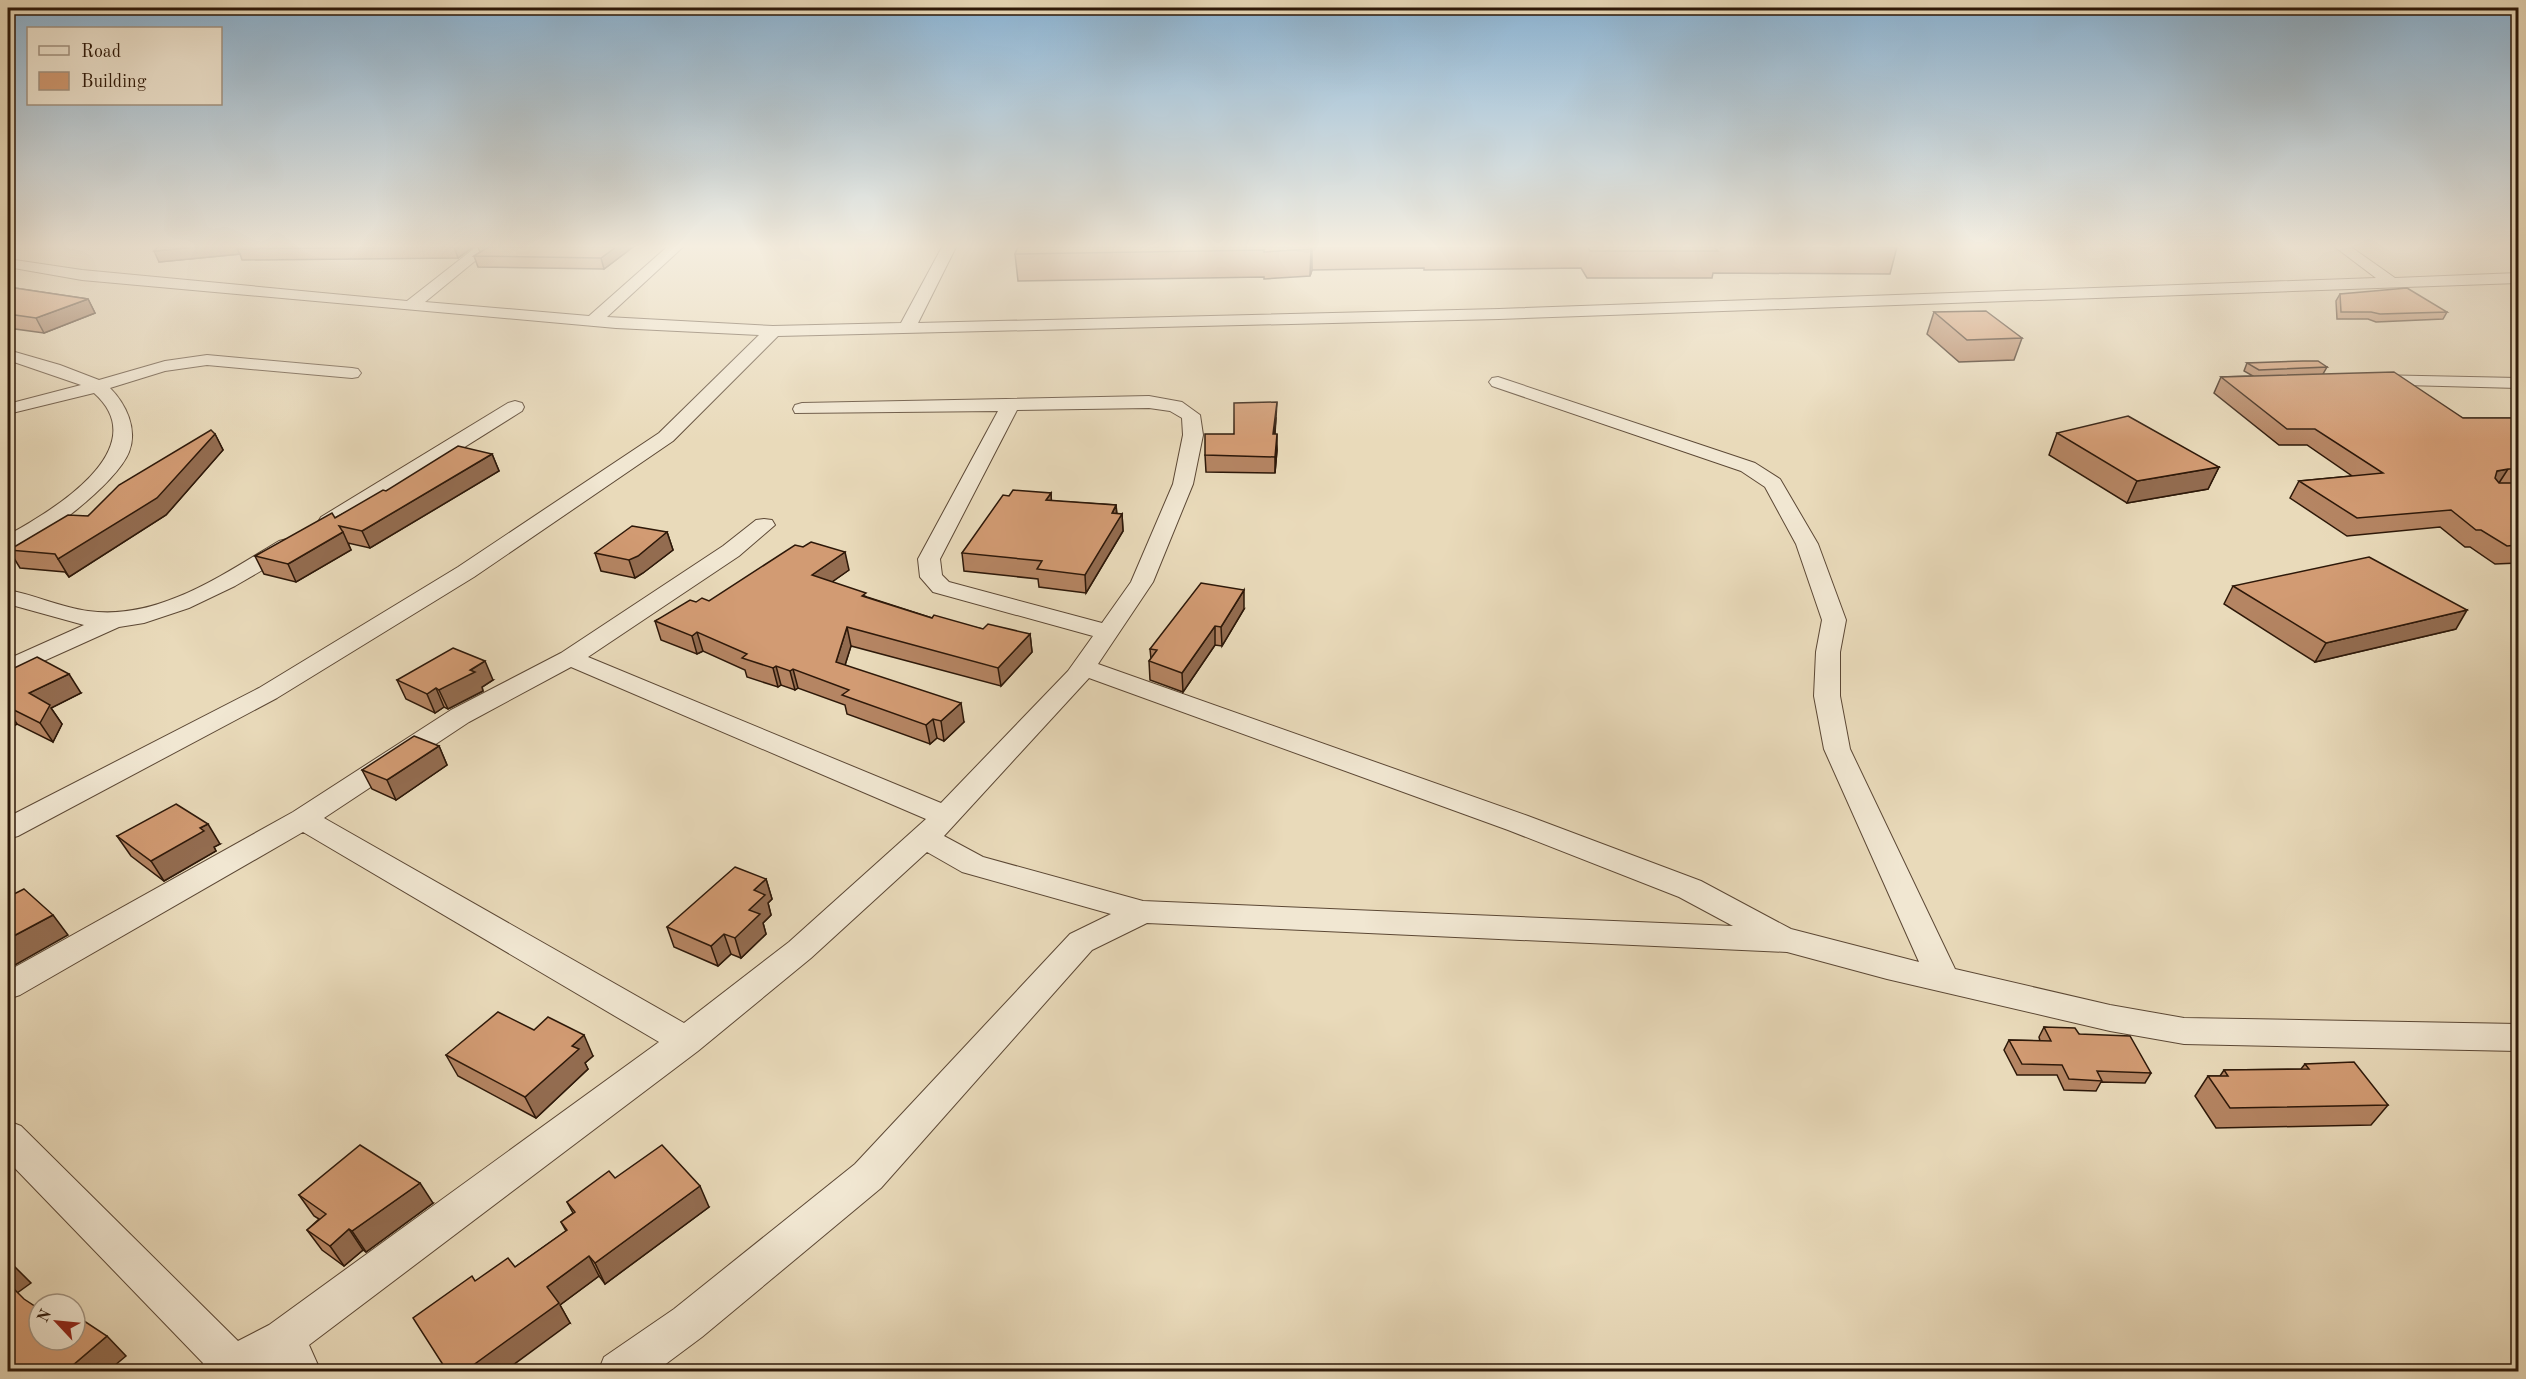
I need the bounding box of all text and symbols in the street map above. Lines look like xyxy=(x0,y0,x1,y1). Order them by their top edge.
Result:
legend xyxy=(27,27,222,105)
text: Road xyxy=(81,43,121,61)
text: Building xyxy=(81,73,147,91)
north arrow xyxy=(27,1292,87,1352)
text: N xyxy=(35,1307,56,1325)

